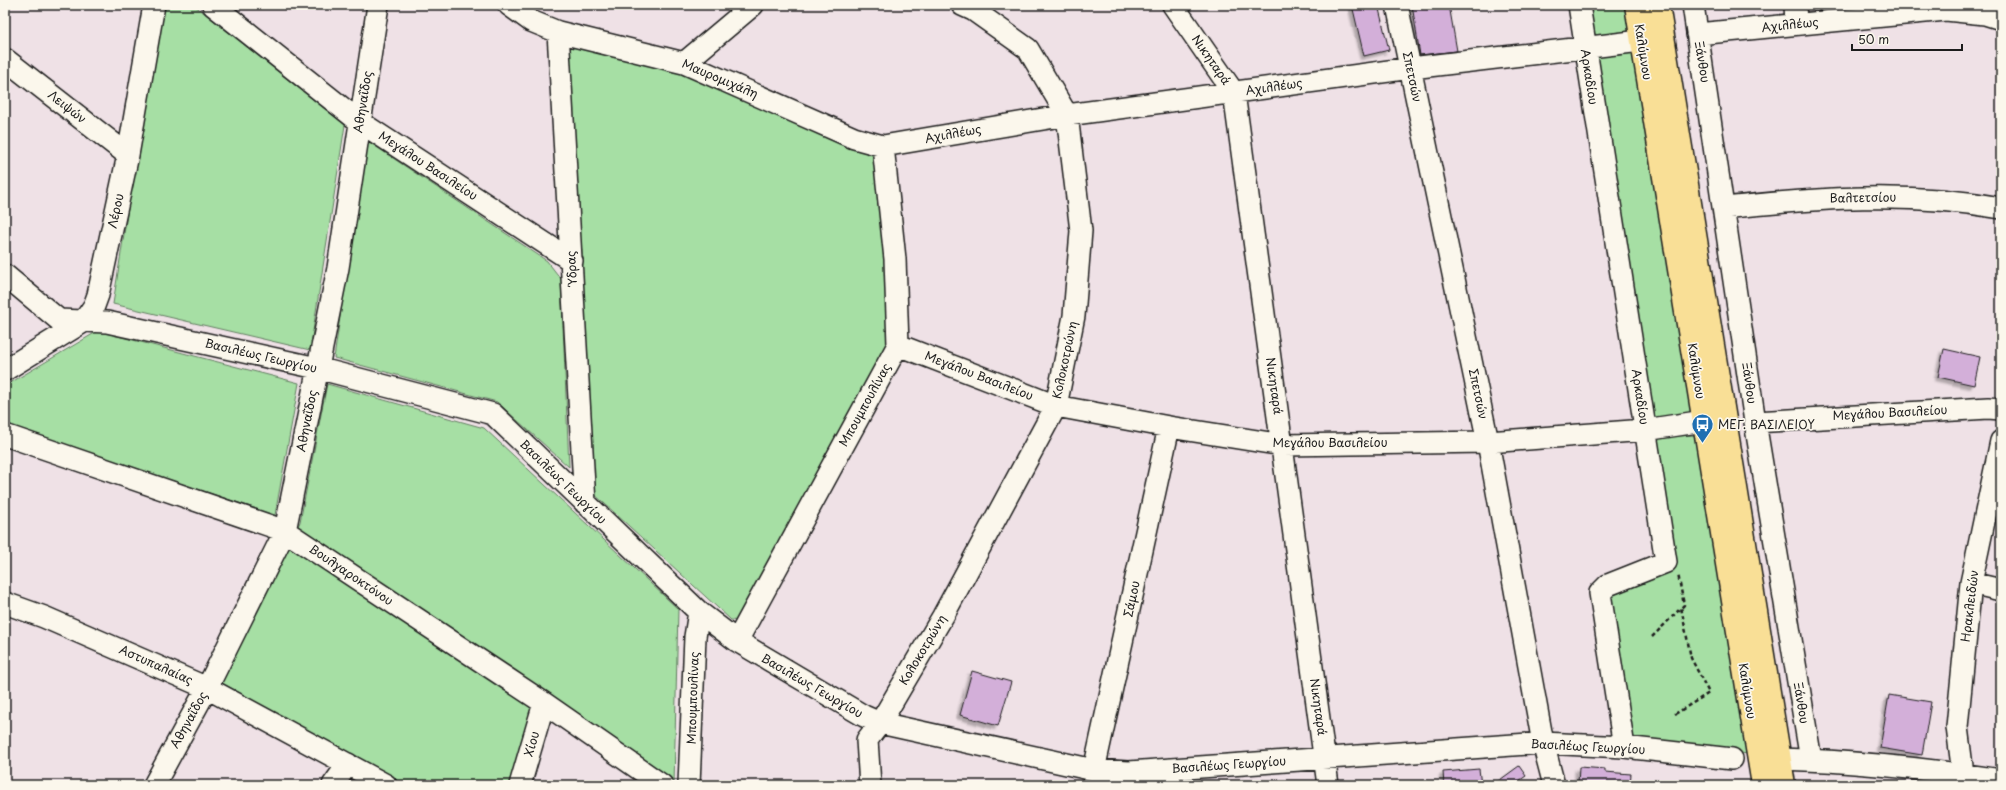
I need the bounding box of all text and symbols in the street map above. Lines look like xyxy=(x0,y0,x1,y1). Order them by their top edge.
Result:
street label: Αχιλλέως xyxy=(1761,12,1819,36)
street label: Καλύμνου xyxy=(1631,22,1657,81)
scale bar xyxy=(1852,26,1962,52)
text: 50 m xyxy=(1858,30,1889,48)
street label: Νικηταρά xyxy=(1188,31,1236,88)
street label: Ξάνθου xyxy=(1691,40,1715,84)
street label: Αρκαδίου xyxy=(1577,48,1603,106)
street label: Σπετσών xyxy=(1399,50,1427,104)
street label: Μαυρομιχάλη xyxy=(679,54,761,102)
street label: Αθηναΐδος xyxy=(348,69,376,134)
street label: Αχιλλέως xyxy=(1244,73,1303,99)
street label: Λειψών xyxy=(45,85,91,127)
street label: Αχιλλέως xyxy=(923,119,982,147)
street label: Μεγάλου Βασιλείου xyxy=(375,126,482,204)
street label: Βαλτετσίου xyxy=(1830,187,1897,207)
street label: Λέρου xyxy=(103,192,128,230)
street label: Ύδρας xyxy=(561,250,581,288)
street label: Κολοκοτρώνη xyxy=(1047,319,1081,400)
street label: Βασιλέως Γεωργίου xyxy=(203,333,319,377)
street label: Καλύμνου xyxy=(1684,341,1710,400)
street label: Μεγάλου Βασιλείου xyxy=(922,346,1036,404)
street label: Νικηταρά xyxy=(1262,356,1288,416)
street label: Μπουμπουλίνας xyxy=(834,360,894,449)
street label: Ξάνθου xyxy=(1738,361,1762,405)
street label: Σπετσών xyxy=(1465,367,1493,421)
street label: Αρκαδίου xyxy=(1628,368,1654,426)
street label: Αθηναΐδος xyxy=(291,388,321,453)
street label: Μεγάλου Βασιλείου xyxy=(1832,400,1948,424)
bus stop icon: ΜΕΓ. ΒΑΣΙΛΕΙΟΥ xyxy=(1690,412,1716,445)
place label: ΜΕΓ. ΒΑΣΙΛΕΙΟΥ xyxy=(1718,415,1815,433)
street label: Μεγάλου Βασιλείου xyxy=(1272,433,1388,451)
street label: Βασιλέως Γεωργίου xyxy=(516,435,611,528)
street label: Βουλγαροκτόνου xyxy=(306,539,397,609)
street label: Ηρακλειδών xyxy=(1956,569,1982,643)
street label: Σάμου xyxy=(1118,579,1144,619)
street label: Κολοκοτρώνη xyxy=(894,611,950,688)
street label: Αστυπαλαίας xyxy=(117,640,196,688)
street label: Βασιλέως Γεωργίου xyxy=(758,649,867,722)
street label: Μπουμπουλίνας xyxy=(681,651,703,745)
street label: Καλύμνου xyxy=(1735,661,1761,720)
street label: Νικηταρά xyxy=(1306,677,1332,737)
street label: Ξάνθου xyxy=(1790,681,1814,725)
street label: Αθηναΐδος xyxy=(165,688,211,751)
street label: Χίου xyxy=(519,729,543,759)
street label: Βασιλέως Γεωργίου xyxy=(1530,734,1646,758)
street label: Βασιλέως Γεωργίου xyxy=(1171,751,1287,777)

